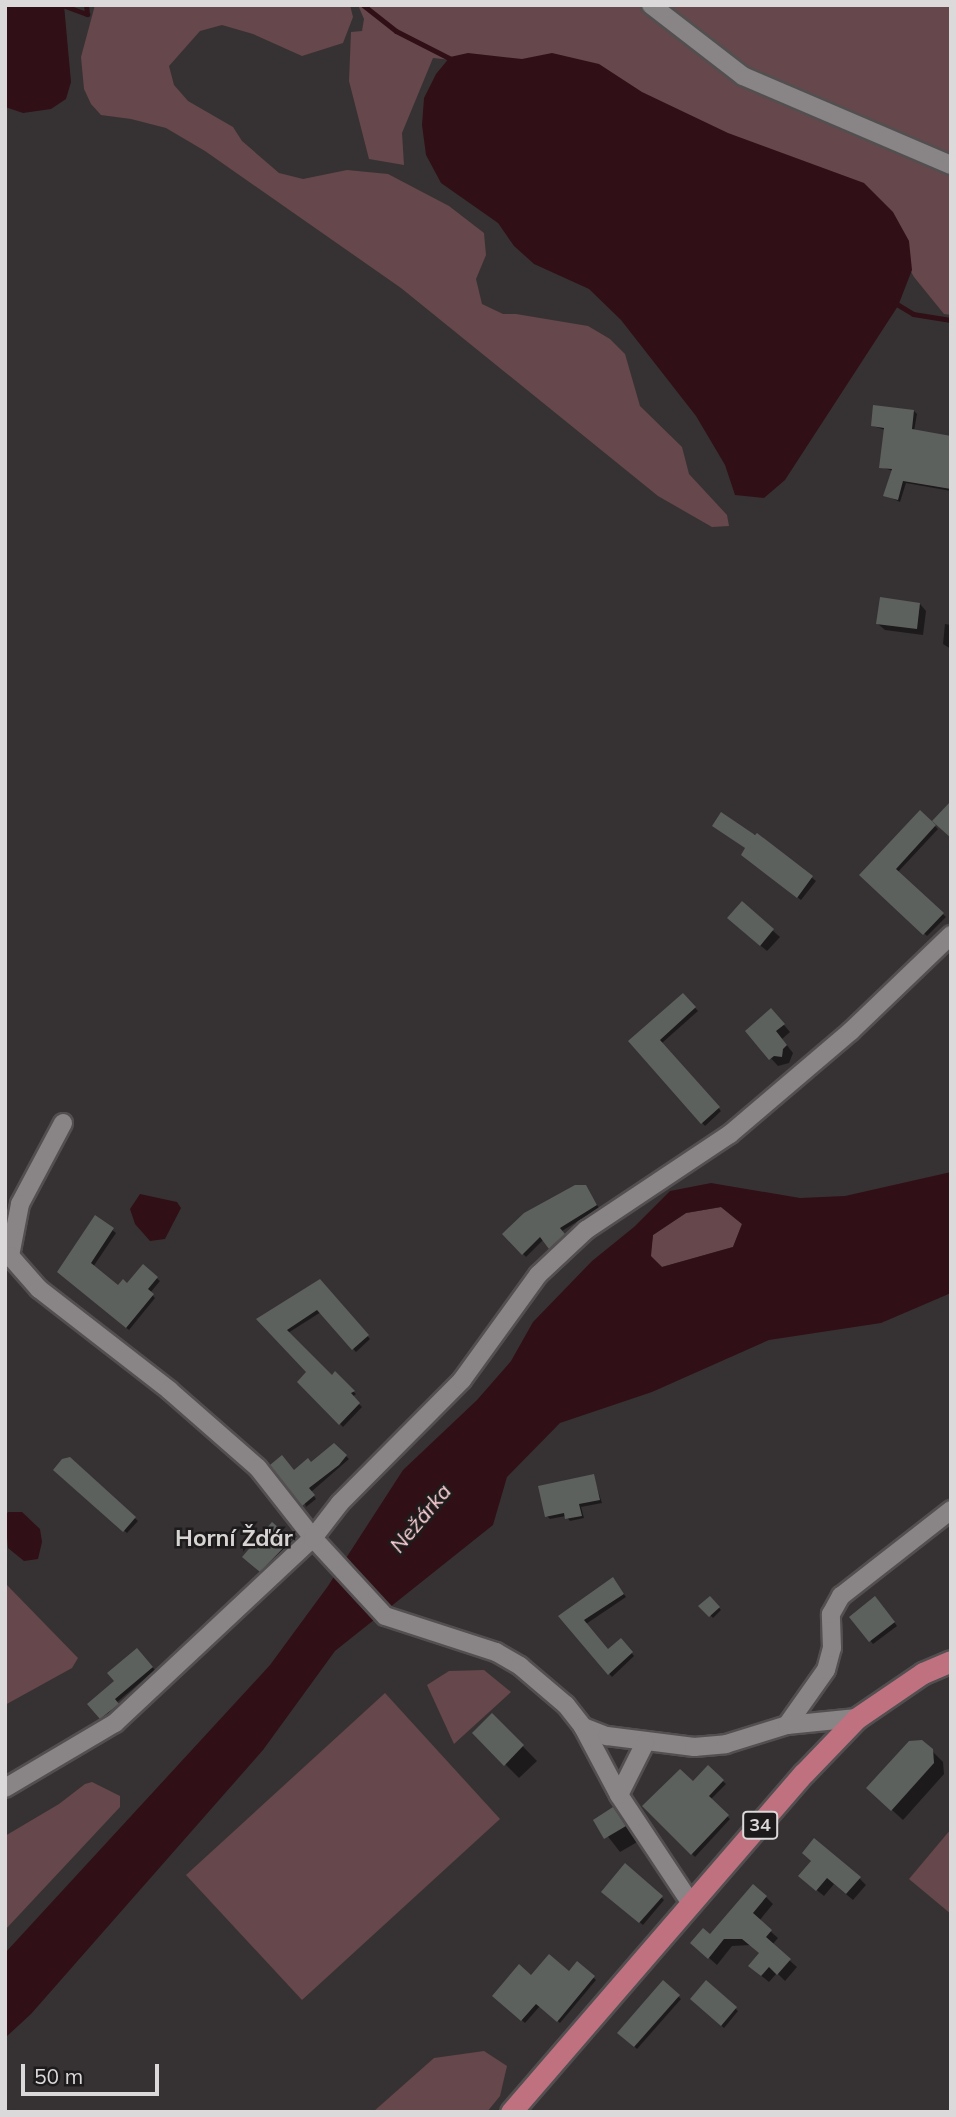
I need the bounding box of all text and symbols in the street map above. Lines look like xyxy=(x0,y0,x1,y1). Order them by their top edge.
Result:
water label: Nežárka xyxy=(384,1479,456,1557)
district label: Horní Žďár xyxy=(175,1524,293,1552)
road number: 34 xyxy=(741,1811,779,1840)
scale bar xyxy=(24,2050,163,2094)
text: 50 m xyxy=(34,2063,83,2089)

